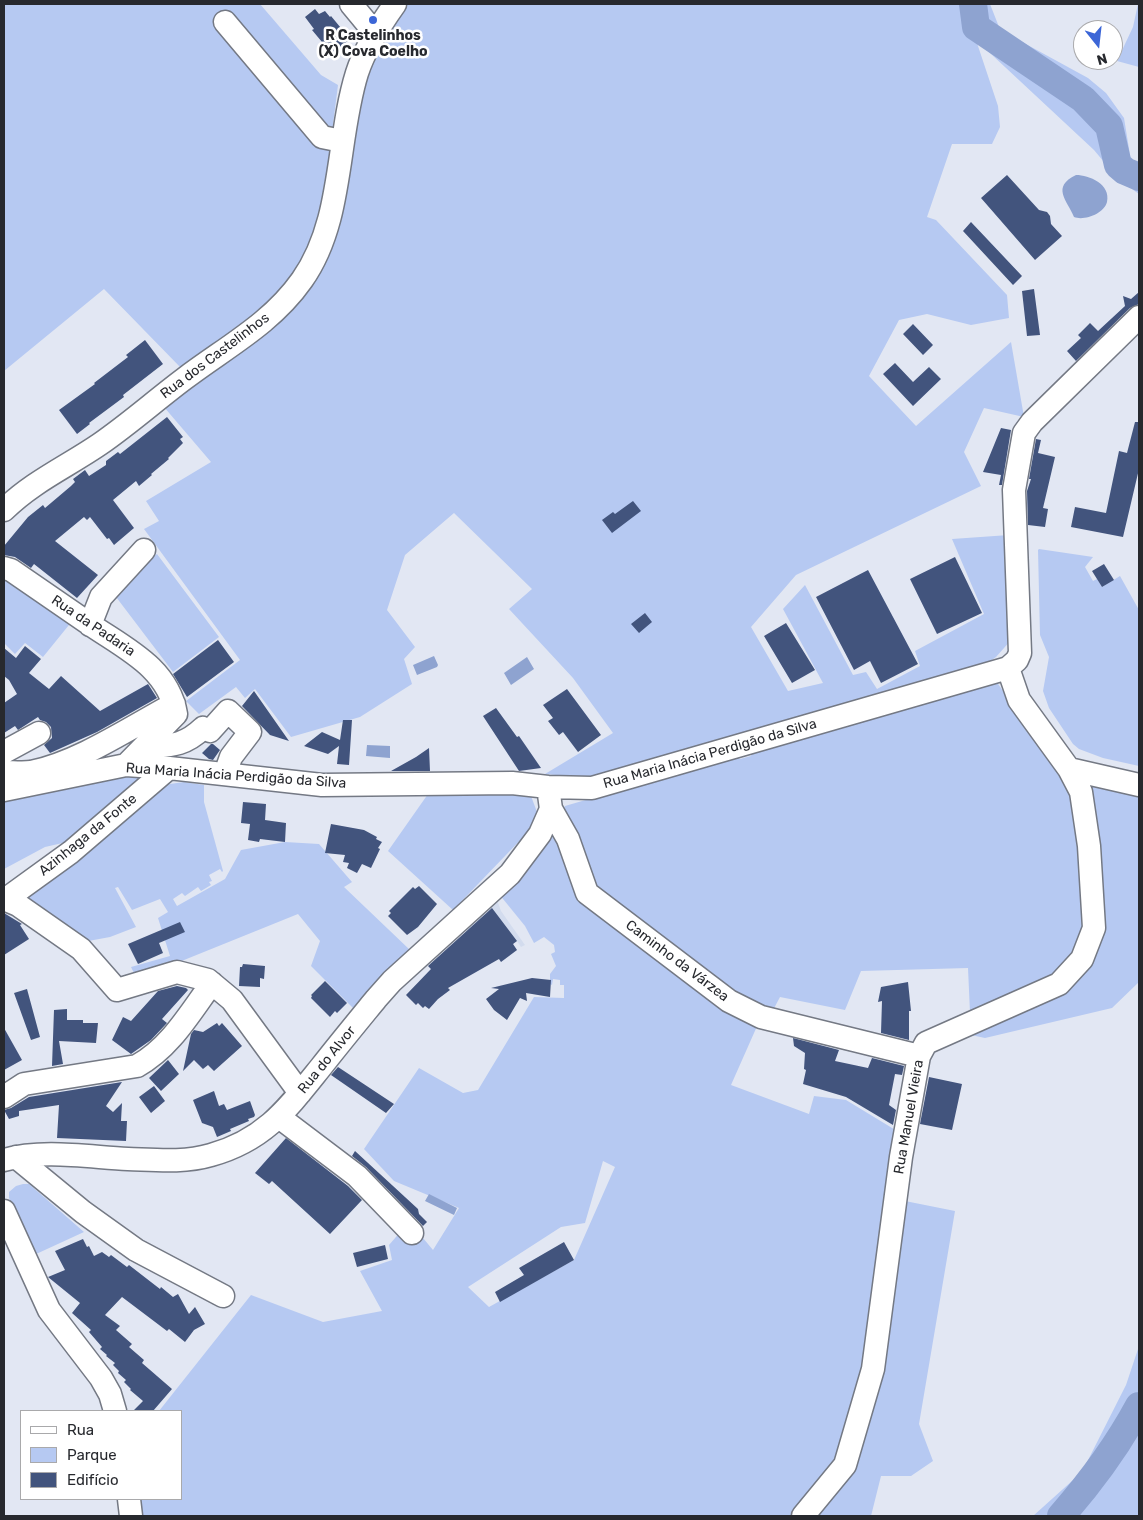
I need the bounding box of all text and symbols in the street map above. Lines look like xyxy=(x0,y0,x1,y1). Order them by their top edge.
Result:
marker: R Castelinhos (X) Cova Coelho xyxy=(367,14,379,26)
north arrow xyxy=(1073,20,1123,70)
place label: R Castelinhos (X) Cova Coelho xyxy=(318,28,428,60)
text: N xyxy=(1095,49,1109,68)
street label: Rua dos Castelinhos xyxy=(157,310,273,402)
street label: Rua da Padaria xyxy=(48,592,138,660)
street label: Rua Maria Inácia Perdigão da Silva xyxy=(601,715,819,793)
street label: Rua Maria Inácia Perdigão da Silva xyxy=(125,760,347,792)
street label: Azinhaga da Fonte xyxy=(36,790,140,880)
street label: Caminho da Várzea xyxy=(622,917,732,1005)
street label: Rua do Alvor xyxy=(295,1023,359,1097)
street label: Rua Manuel Vieira xyxy=(891,1058,927,1176)
legend xyxy=(20,1410,182,1500)
text: Rua xyxy=(67,1421,94,1439)
text: Parque xyxy=(67,1446,117,1464)
text: Edifício xyxy=(67,1471,119,1489)

